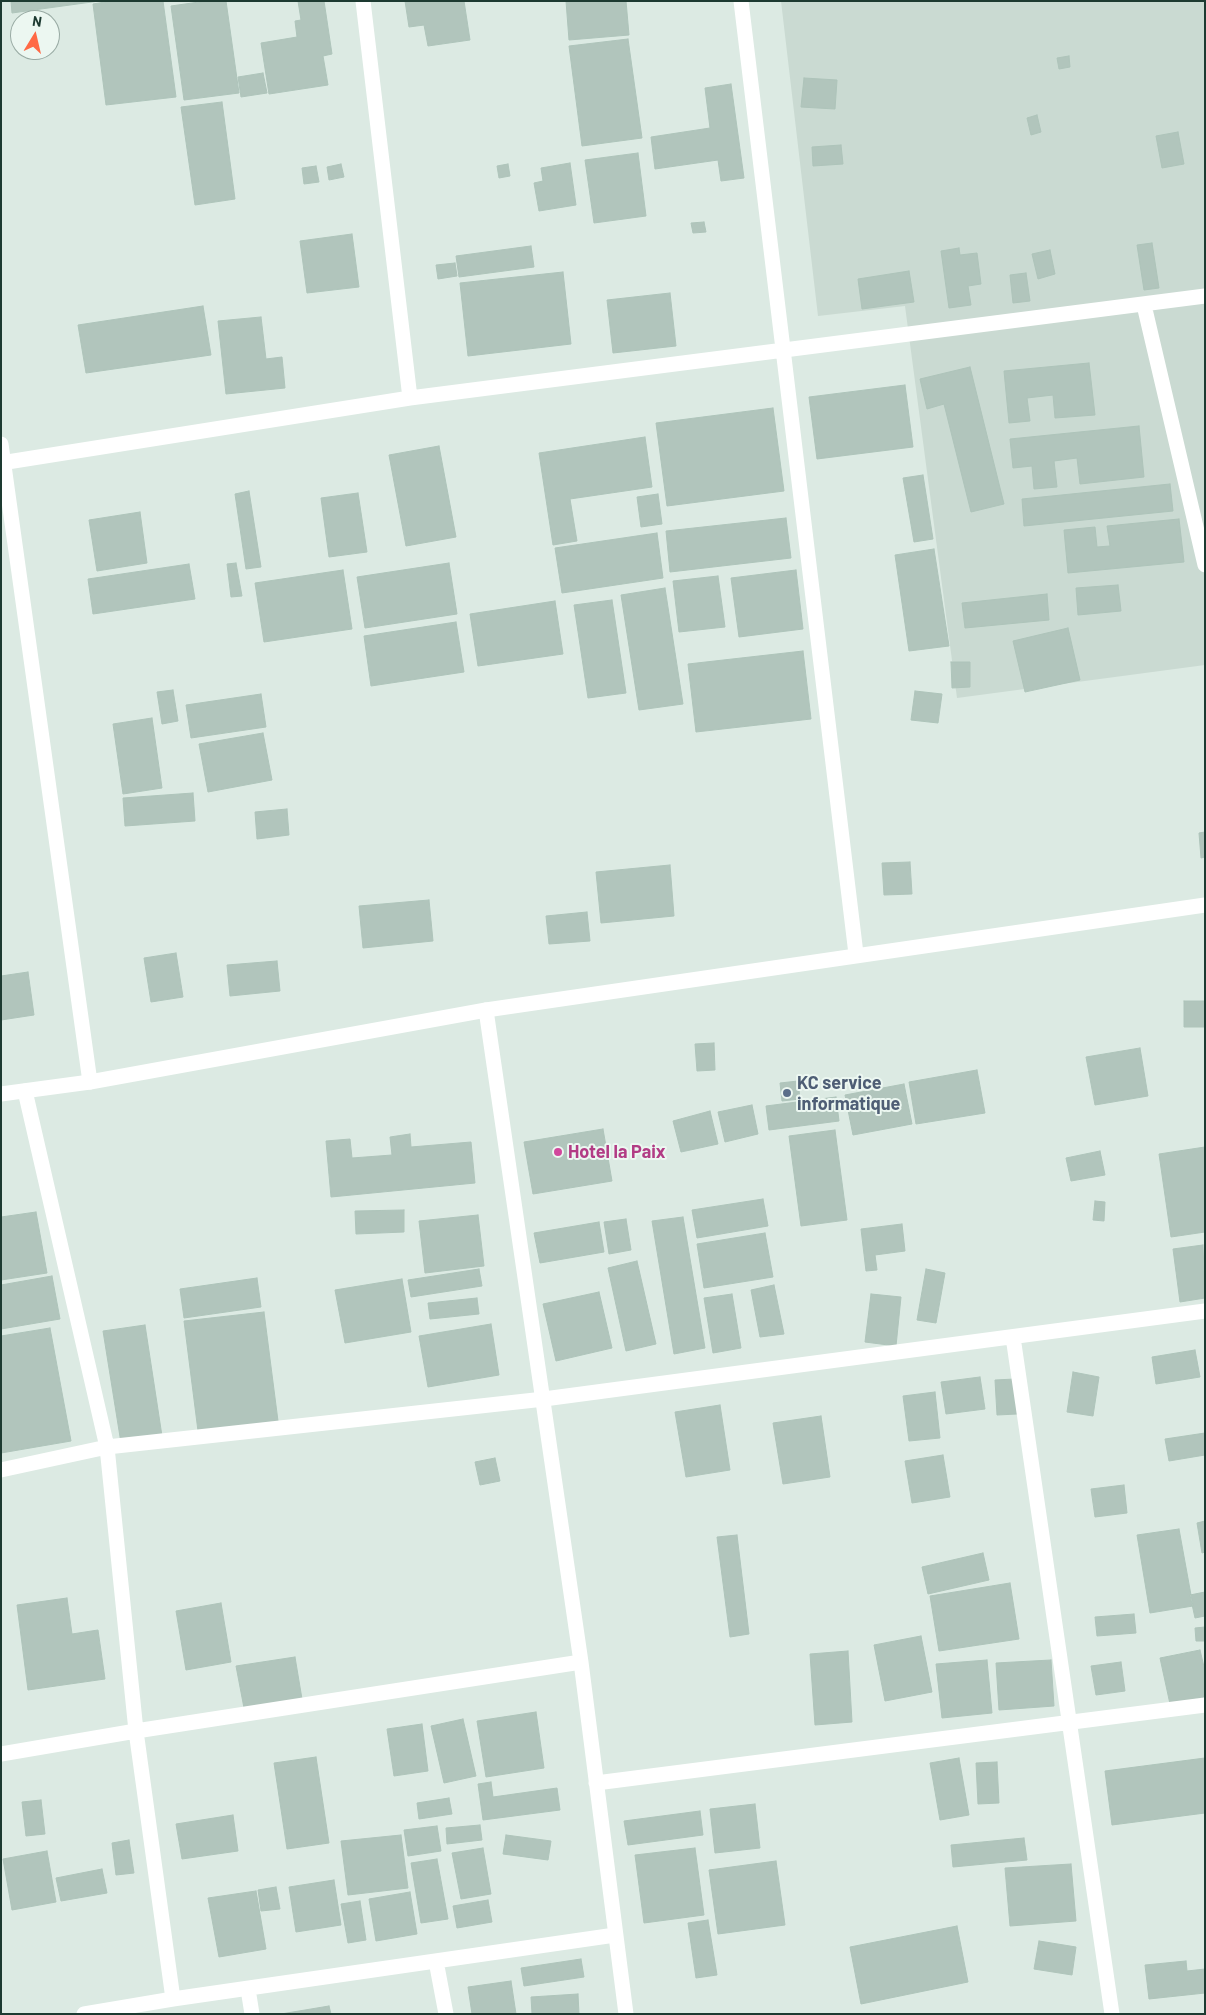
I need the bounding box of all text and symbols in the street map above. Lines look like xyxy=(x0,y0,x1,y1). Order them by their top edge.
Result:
north arrow xyxy=(10,10,60,60)
text: N xyxy=(31,12,43,30)
place label: KC service informatique xyxy=(797,1072,900,1114)
marker: KC service informatique xyxy=(781,1087,793,1099)
place label: Hotel la Paix xyxy=(568,1141,666,1163)
marker: Hotel la Paix xyxy=(552,1146,564,1158)

